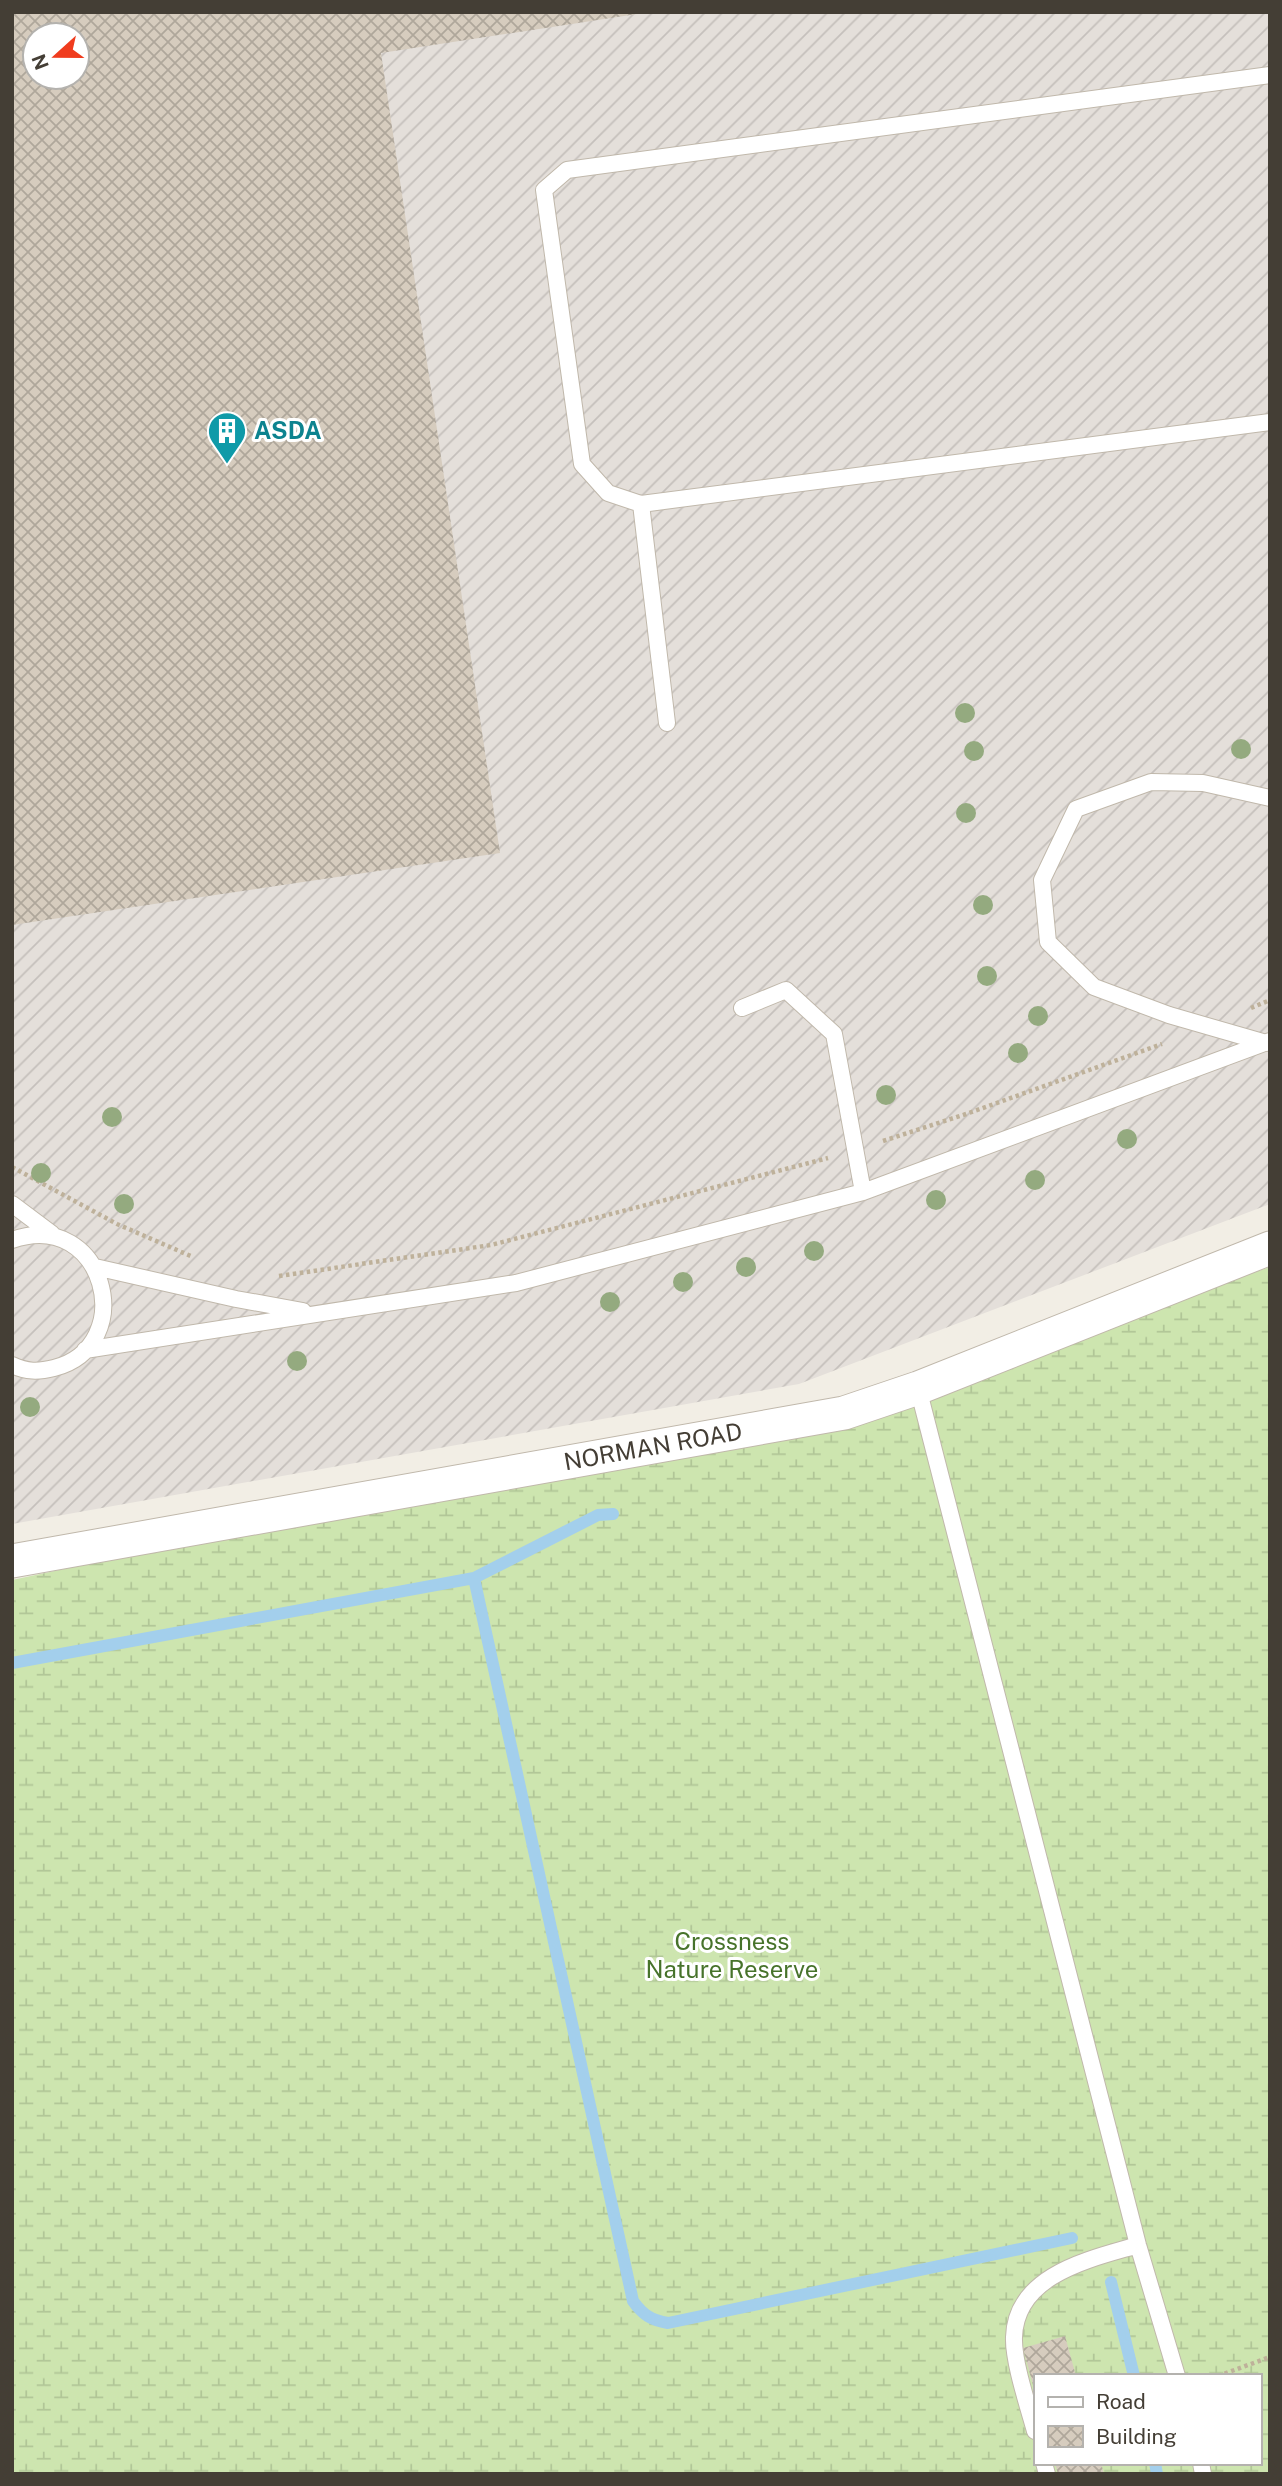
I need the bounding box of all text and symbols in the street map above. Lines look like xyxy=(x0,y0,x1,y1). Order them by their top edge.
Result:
north arrow xyxy=(21,21,91,91)
text: N xyxy=(27,51,53,73)
building icon: ASDA xyxy=(206,410,248,465)
place label: ASDA xyxy=(254,416,322,444)
street label: NORMAN ROAD xyxy=(561,1417,744,1475)
park label: Crossness Nature Reserve xyxy=(646,1927,818,1983)
legend xyxy=(1034,2374,1261,2465)
text: Road xyxy=(1096,2389,1146,2414)
text: Building xyxy=(1096,2424,1177,2449)

